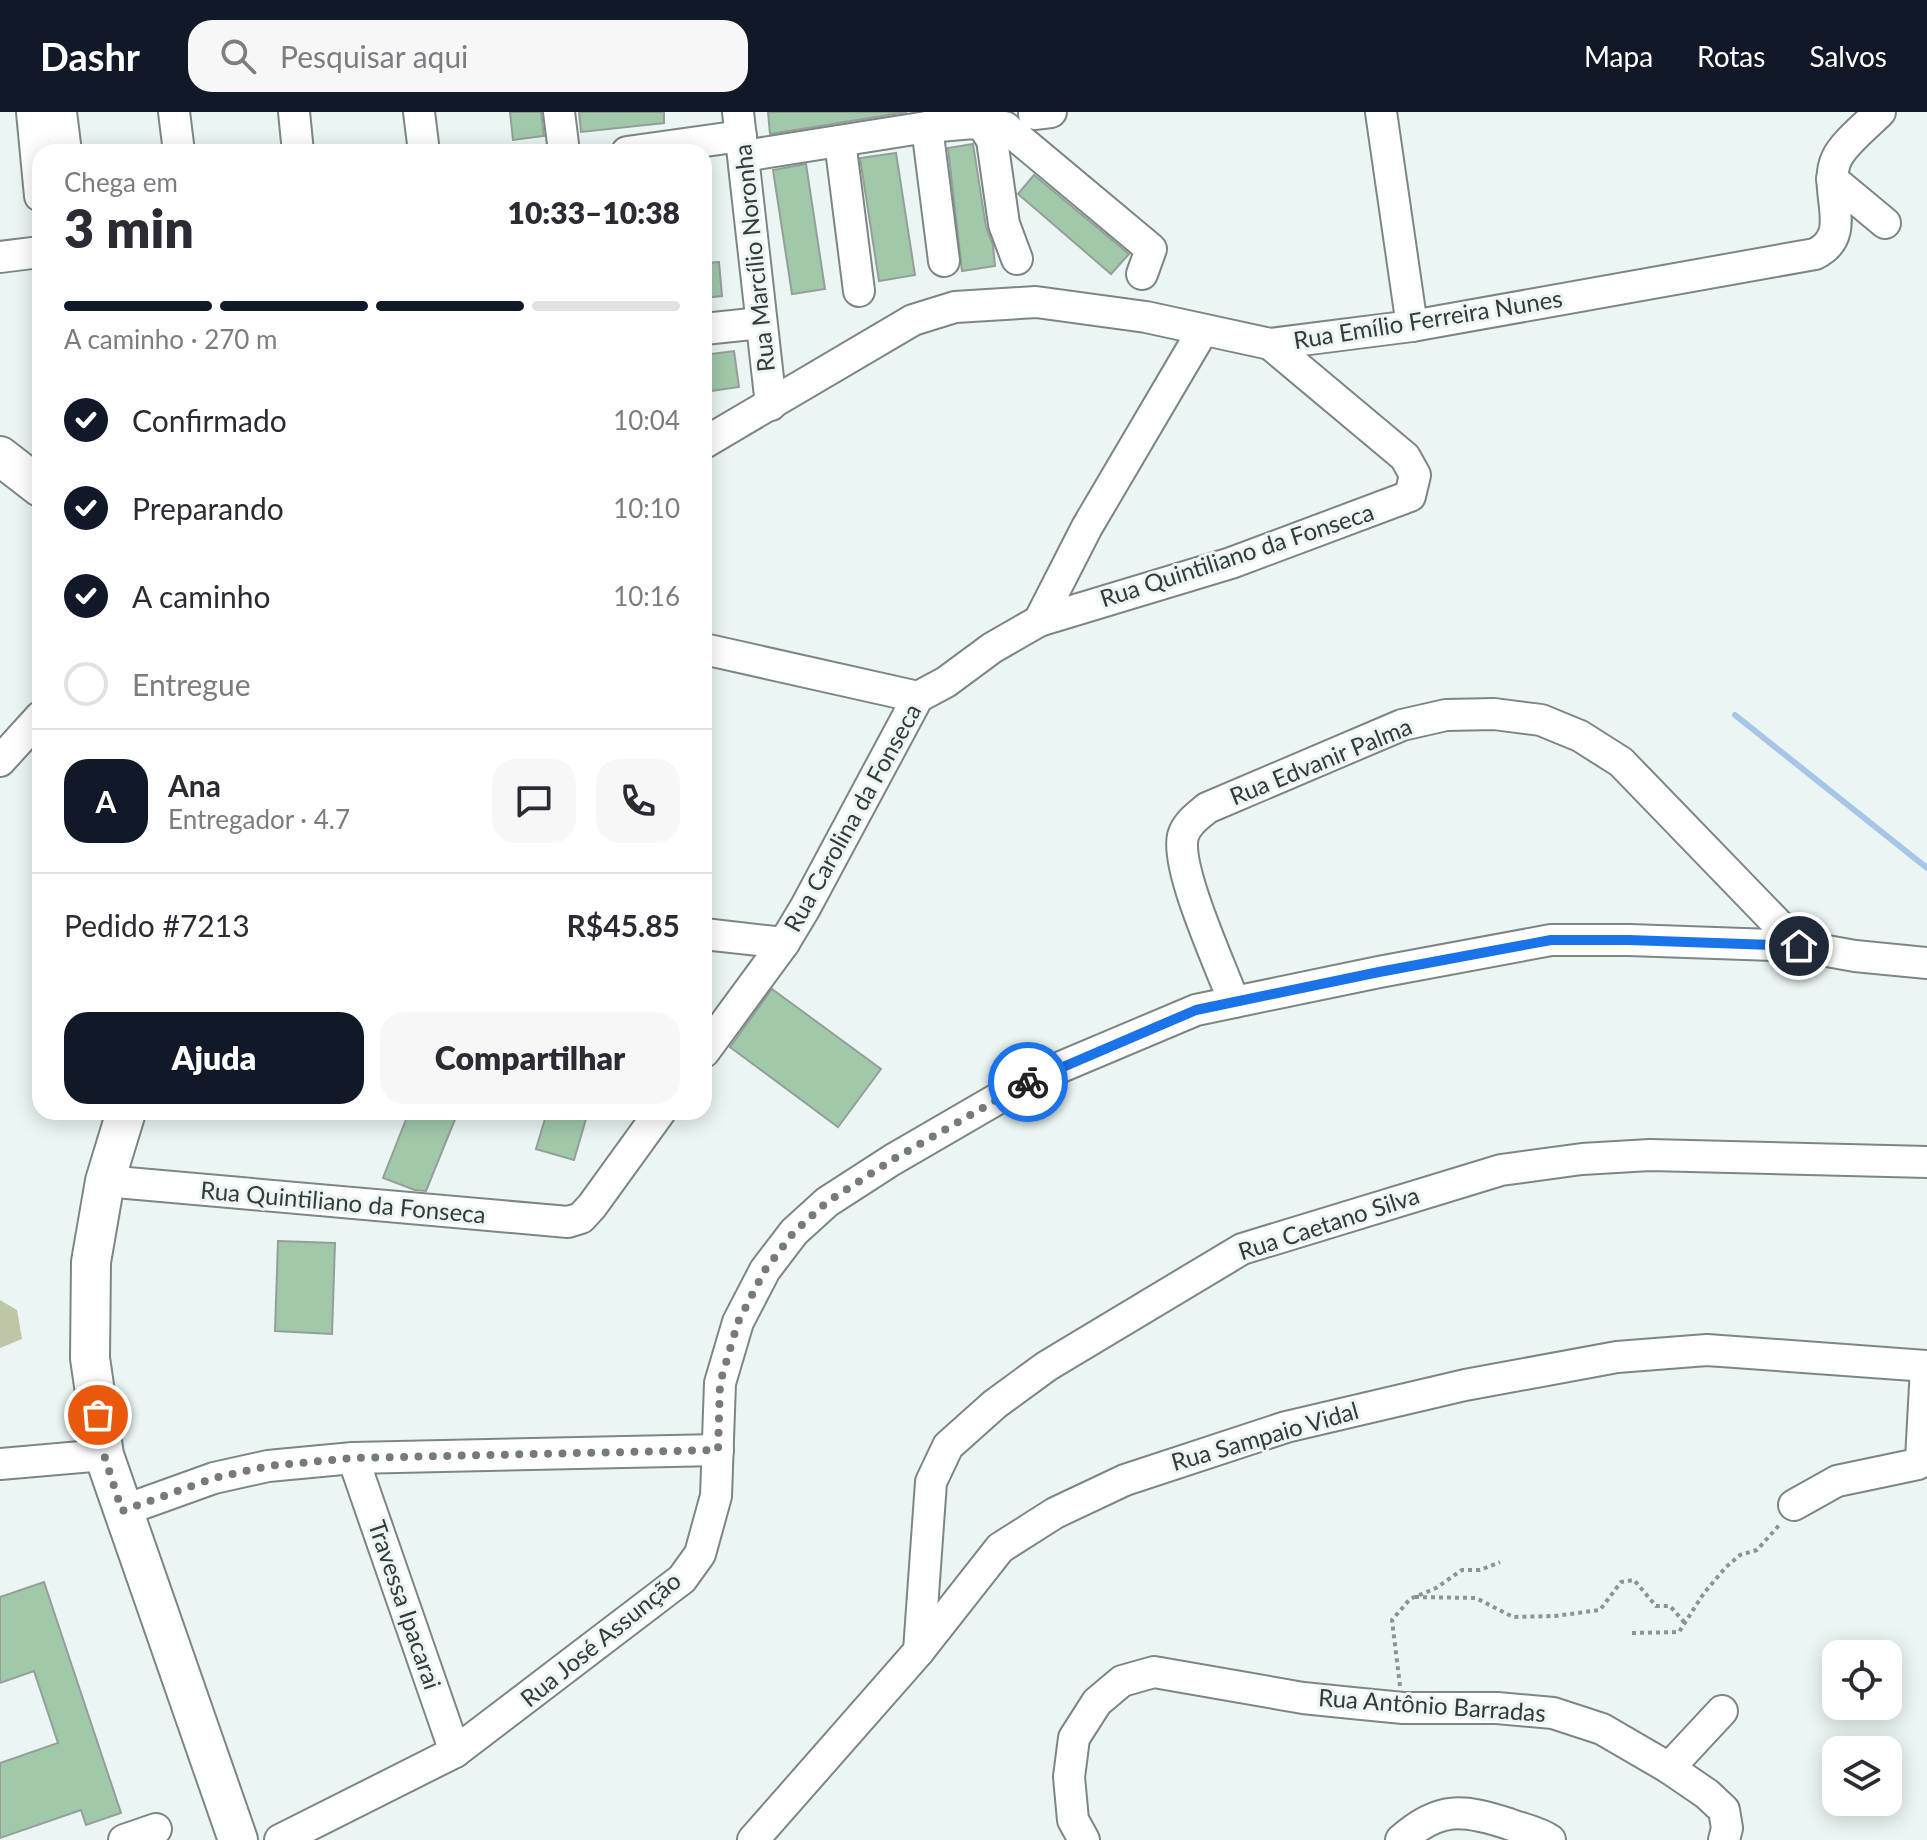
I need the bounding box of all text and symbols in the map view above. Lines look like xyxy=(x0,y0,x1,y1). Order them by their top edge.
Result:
search box xyxy=(188,20,748,92)
text: Dashr xyxy=(40,33,140,79)
icon: search xyxy=(216,34,260,78)
text: Pesquisar aqui xyxy=(280,38,468,74)
text: Mapa xyxy=(1584,39,1653,73)
text: Rotas xyxy=(1697,39,1765,73)
text: Salvos xyxy=(1809,39,1887,73)
street label: Rua Marcílio Noronha xyxy=(727,143,780,374)
text: Chega em xyxy=(64,166,178,198)
text: 10:33–10:38 xyxy=(507,194,680,230)
text: 3 min xyxy=(64,197,194,259)
street label: Rua Emílio Ferreira Nunes xyxy=(1291,283,1564,354)
text: A caminho · 270 m xyxy=(64,323,277,355)
icon: check xyxy=(64,398,108,442)
text: Confirmado xyxy=(132,402,287,438)
text: 10:04 xyxy=(613,404,680,436)
icon: check xyxy=(64,486,108,530)
text: Preparando xyxy=(132,490,284,526)
text: 10:10 xyxy=(613,492,680,524)
street label: Rua Quintiliano da Fonseca xyxy=(1096,497,1377,613)
icon: check xyxy=(64,574,108,618)
text: A caminho xyxy=(132,578,271,614)
text: 10:16 xyxy=(613,580,680,612)
text: Entregue xyxy=(132,666,251,702)
street label: Rua Carolina da Fonseca xyxy=(777,698,926,936)
street label: Rua Edvanir Palma xyxy=(1225,711,1416,810)
button: chat xyxy=(492,759,576,843)
button: phone xyxy=(596,759,680,843)
text: Ana xyxy=(168,767,221,803)
text: A xyxy=(96,783,116,819)
text: Entregador · 4.7 xyxy=(168,803,350,835)
text: Pedido #7213 xyxy=(64,907,250,943)
text: R$45.85 xyxy=(567,907,680,943)
pin xyxy=(1765,912,1833,980)
icon: home xyxy=(1777,924,1821,968)
button: Ajuda xyxy=(64,1012,364,1104)
button: Compartilhar xyxy=(380,1012,680,1104)
courier xyxy=(988,1042,1068,1122)
icon: bike xyxy=(1006,1060,1050,1104)
street label: Rua Quintiliano da Fonseca xyxy=(199,1175,487,1228)
street label: Rua Caetano Silva xyxy=(1234,1180,1423,1266)
pin xyxy=(64,1381,132,1449)
icon: bag xyxy=(76,1393,120,1437)
street label: Rua Sampaio Vidal xyxy=(1168,1395,1362,1476)
street label: Travessa Ipacarai xyxy=(363,1516,448,1693)
street label: Rua José Assunção xyxy=(514,1565,686,1712)
map controls xyxy=(1822,1640,1902,1816)
button: locate xyxy=(1822,1640,1902,1720)
street label: Rua Antônio Barradas xyxy=(1317,1682,1547,1727)
button: layers xyxy=(1822,1736,1902,1816)

